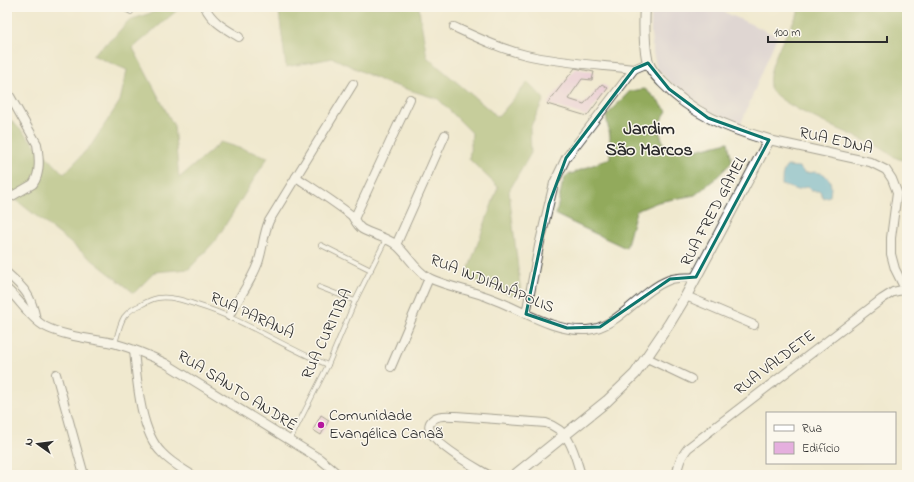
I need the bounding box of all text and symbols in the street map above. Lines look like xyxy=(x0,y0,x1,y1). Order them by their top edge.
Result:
scale bar xyxy=(768,18,887,44)
text: 100 m xyxy=(774,24,801,42)
district label: Jardim São Marcos xyxy=(605,117,693,164)
street label: RUA EDNA xyxy=(797,121,875,161)
street label: RUA FRED GAMEL xyxy=(675,151,753,271)
street label: RUA INDIANÁPOLIS xyxy=(426,248,558,320)
street label: RUA CURITIBA xyxy=(295,284,359,383)
street label: RUA PARANÁ xyxy=(206,286,298,346)
street label: RUA VALDETE xyxy=(729,324,821,402)
street label: RUA SANTO ANDRÉ xyxy=(172,344,302,438)
place label: Comunidade Evangélica Canaã xyxy=(329,404,443,446)
legend xyxy=(766,412,896,464)
marker: Comunidade Evangélica Canaã xyxy=(316,420,326,430)
text: Rua xyxy=(802,420,822,438)
north arrow xyxy=(18,424,58,464)
text: N xyxy=(21,436,38,447)
text: Edifício xyxy=(802,440,840,458)

